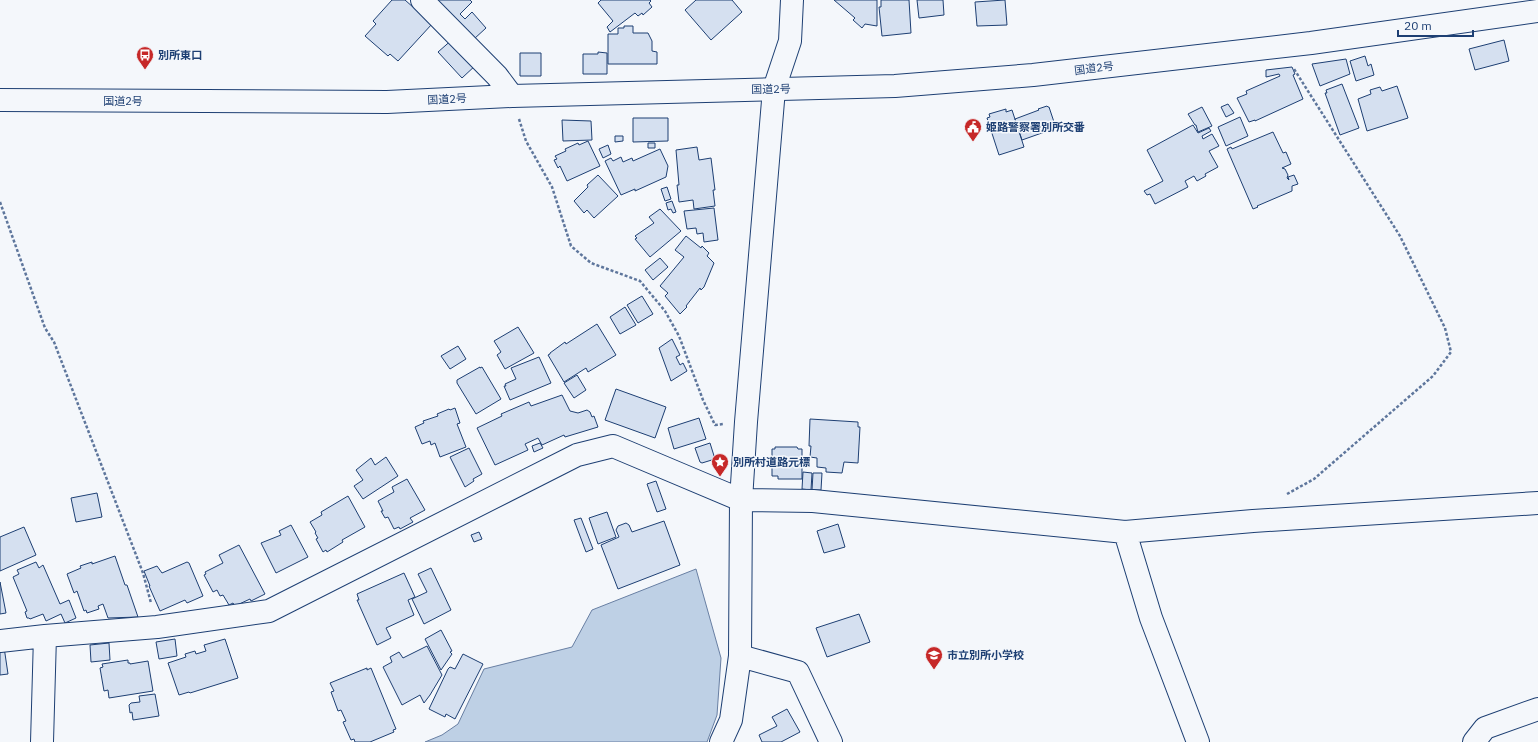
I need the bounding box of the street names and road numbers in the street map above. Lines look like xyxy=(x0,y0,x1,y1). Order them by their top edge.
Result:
street label: 国道2号 xyxy=(1073,59,1115,77)
street label: 国道2号 xyxy=(751,82,791,96)
street label: 国道2号 xyxy=(427,91,467,107)
street label: 国道2号 xyxy=(103,94,143,108)

